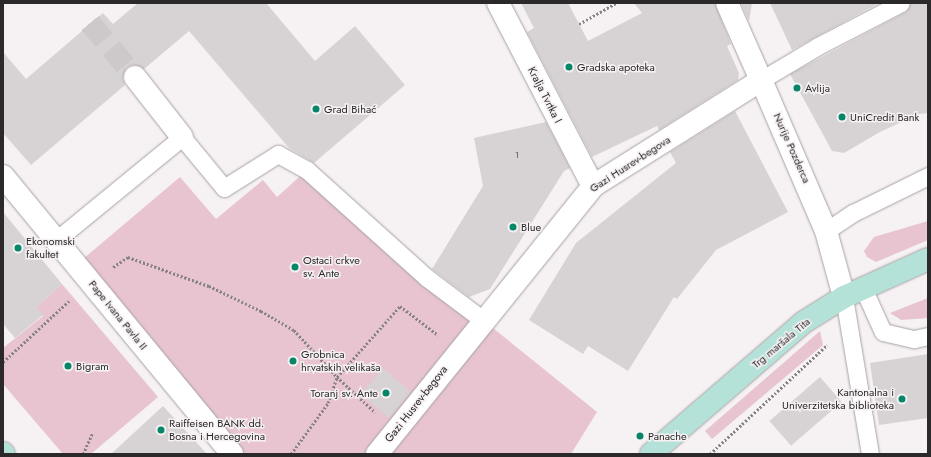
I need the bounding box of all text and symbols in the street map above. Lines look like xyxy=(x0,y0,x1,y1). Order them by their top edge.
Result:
place label: Gradska apoteka xyxy=(577,60,655,74)
marker: Gradska apoteka xyxy=(564,62,574,72)
street label: Kralja Tvrtka I xyxy=(525,65,565,125)
place label: Avlija xyxy=(805,81,830,95)
marker: Avlija xyxy=(792,83,802,93)
place label: Grad Bihać xyxy=(324,102,376,116)
marker: Grad Bihać xyxy=(311,104,321,114)
place label: UniCredit Bank xyxy=(850,110,919,124)
street label: Nurije Pozderca xyxy=(771,111,813,185)
marker: UniCredit Bank xyxy=(837,112,847,122)
street label: Gazi Husrev-begova xyxy=(587,133,673,195)
house number: 1 xyxy=(515,150,519,160)
place label: Blue xyxy=(521,220,541,234)
marker: Blue xyxy=(508,222,518,232)
place label: Ekonomski fakultet xyxy=(26,235,75,261)
marker: Ekonomski fakultet xyxy=(13,243,23,253)
place label: Ostaci crkve sv. Ante xyxy=(303,254,360,280)
marker: Ostaci crkve sv. Ante xyxy=(290,262,300,272)
street label: Pape Ivana Pavla II xyxy=(86,278,150,352)
street label: Trg maršala Tita xyxy=(749,315,813,371)
place label: Grobnica hrvatskih velikaša xyxy=(301,348,380,374)
marker: Grobnica hrvatskih velikaša xyxy=(288,356,298,366)
place label: Bigram xyxy=(76,359,109,373)
marker: Bigram xyxy=(63,361,73,371)
street label: Gazi Husrev-begova xyxy=(382,363,450,445)
place label: Toranj sv. Ante xyxy=(311,386,378,400)
place label: Kantonalna i Univerzitetska biblioteka xyxy=(782,386,894,412)
marker: Toranj sv. Ante xyxy=(381,388,391,398)
marker: Kantonalna i Univerzitetska biblioteka xyxy=(897,394,907,404)
place label: Raiffeisen BANK dd. Bosna i Hercegovina xyxy=(169,417,265,443)
marker: Raiffeisen BANK dd. Bosna i Hercegovina xyxy=(156,425,166,435)
place label: Panache xyxy=(648,429,687,443)
marker: Panache xyxy=(635,431,645,441)

